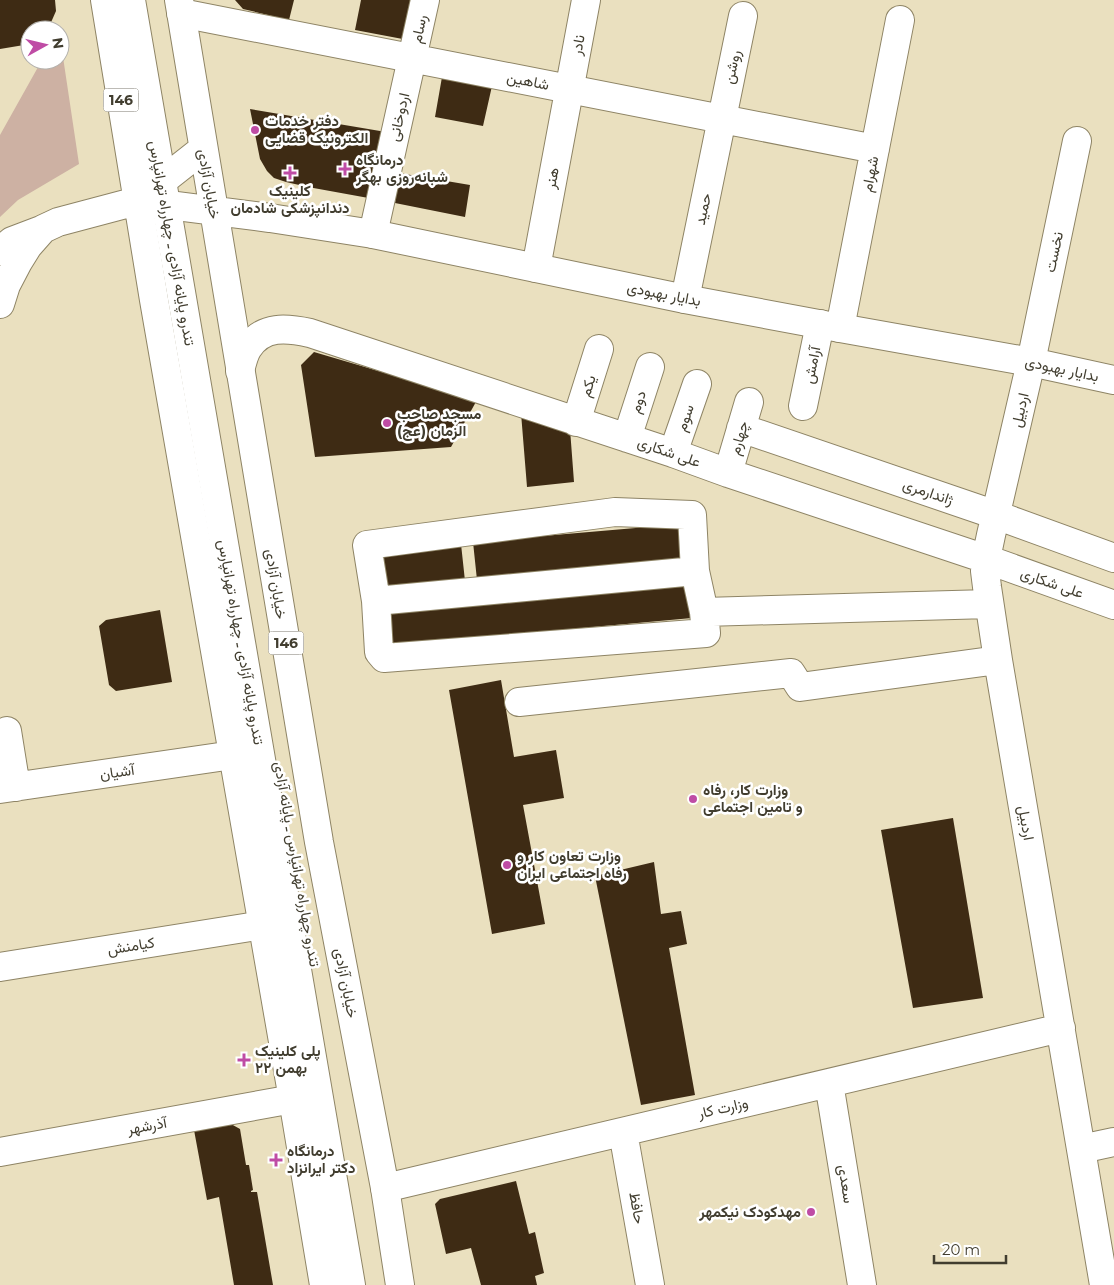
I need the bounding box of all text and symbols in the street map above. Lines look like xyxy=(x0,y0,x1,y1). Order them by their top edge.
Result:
street label: رسام xyxy=(406,13,432,45)
north arrow xyxy=(20,20,70,70)
street label: نادر xyxy=(566,33,589,58)
text: N xyxy=(48,36,68,50)
street label: روشن xyxy=(719,48,745,86)
street label: شاهین xyxy=(505,67,551,95)
road number: 146 xyxy=(104,88,138,112)
street label: اردوخانی xyxy=(384,91,414,143)
place label: دفتر خدمات الکترونیک قضایی xyxy=(265,111,368,147)
marker: دفتر خدمات الکترونیک قضایی xyxy=(249,124,261,136)
street label: تندرو پایانه آزادی ـ چهارراه تهرانپارس xyxy=(144,139,200,347)
street label: خیابان آزادی xyxy=(193,147,225,221)
place label: درمانگاه شبانه‌روزی بهگر xyxy=(355,150,448,186)
street label: شهرام xyxy=(857,154,883,194)
marker: درمانگاه شبانه‌روزی بهگر xyxy=(338,162,352,176)
marker: کلینیک دندانپزشکی شادمان xyxy=(283,166,297,180)
street label: هنر xyxy=(540,166,563,191)
place label: کلینیک دندانپزشکی شادمان xyxy=(230,181,350,218)
street label: حمید xyxy=(690,191,715,227)
street label: نخست xyxy=(1040,230,1067,274)
street label: بدایار بهبودی xyxy=(625,277,703,311)
street label: آرامش xyxy=(799,343,826,385)
street label: بدایار بهبودی xyxy=(1023,351,1101,387)
street label: یکم xyxy=(575,373,601,399)
street label: دوم xyxy=(625,388,651,416)
street label: اردبیل xyxy=(1006,391,1033,429)
street label: سوم xyxy=(671,402,699,434)
place label: مسجد صاحب الزمان (عج) xyxy=(397,404,482,441)
marker: مسجد صاحب الزمان (عج) xyxy=(381,417,393,429)
street label: چهارم xyxy=(725,419,753,457)
street label: علی شکاری xyxy=(635,432,703,472)
street label: ژاندارمری xyxy=(900,474,957,510)
street label: تندرو پایانه آزادی ـ چهارراه تهرانپارس xyxy=(213,538,269,746)
street label: خیابان آزادی xyxy=(261,548,291,620)
street label: علی شکاری xyxy=(1018,563,1086,603)
road number: 146 xyxy=(268,632,304,654)
street label: آشیان xyxy=(98,759,137,783)
street label: تندرو چهارراه تهرانپارس ـ پایانه آزادی xyxy=(269,760,325,968)
place label: وزارت کار، رفاه و تامین اجتماعی xyxy=(703,780,803,816)
marker: وزارت کار، رفاه و تامین اجتماعی xyxy=(687,793,699,805)
street label: اردبیل xyxy=(1014,804,1039,842)
place label: وزارت تعاون کار و رفاه اجتماعی ایران xyxy=(517,846,627,882)
marker: وزارت تعاون کار و رفاه اجتماعی ایران xyxy=(501,859,513,871)
street label: کیامنش xyxy=(106,932,156,960)
street label: خیابان آزادی xyxy=(329,946,363,1020)
place label: پلی کلینیک ۲۲ بهمن xyxy=(255,1041,321,1077)
marker: پلی کلینیک ۲۲ بهمن xyxy=(237,1053,251,1067)
street label: وزارت کار xyxy=(695,1093,750,1123)
street label: آذرشهر xyxy=(125,1112,170,1138)
place label: درمانگاه دکتر ایرانزاد xyxy=(287,1141,355,1177)
marker: درمانگاه دکتر ایرانزاد xyxy=(269,1153,283,1167)
street label: سعدی xyxy=(833,1163,859,1205)
street label: حافظ xyxy=(625,1190,650,1225)
place label: مهدکودک نیکمهر xyxy=(698,1202,801,1221)
marker: مهدکودک نیکمهر xyxy=(805,1206,817,1218)
scale bar xyxy=(934,1232,1006,1264)
text: 20 m xyxy=(942,1240,980,1259)

